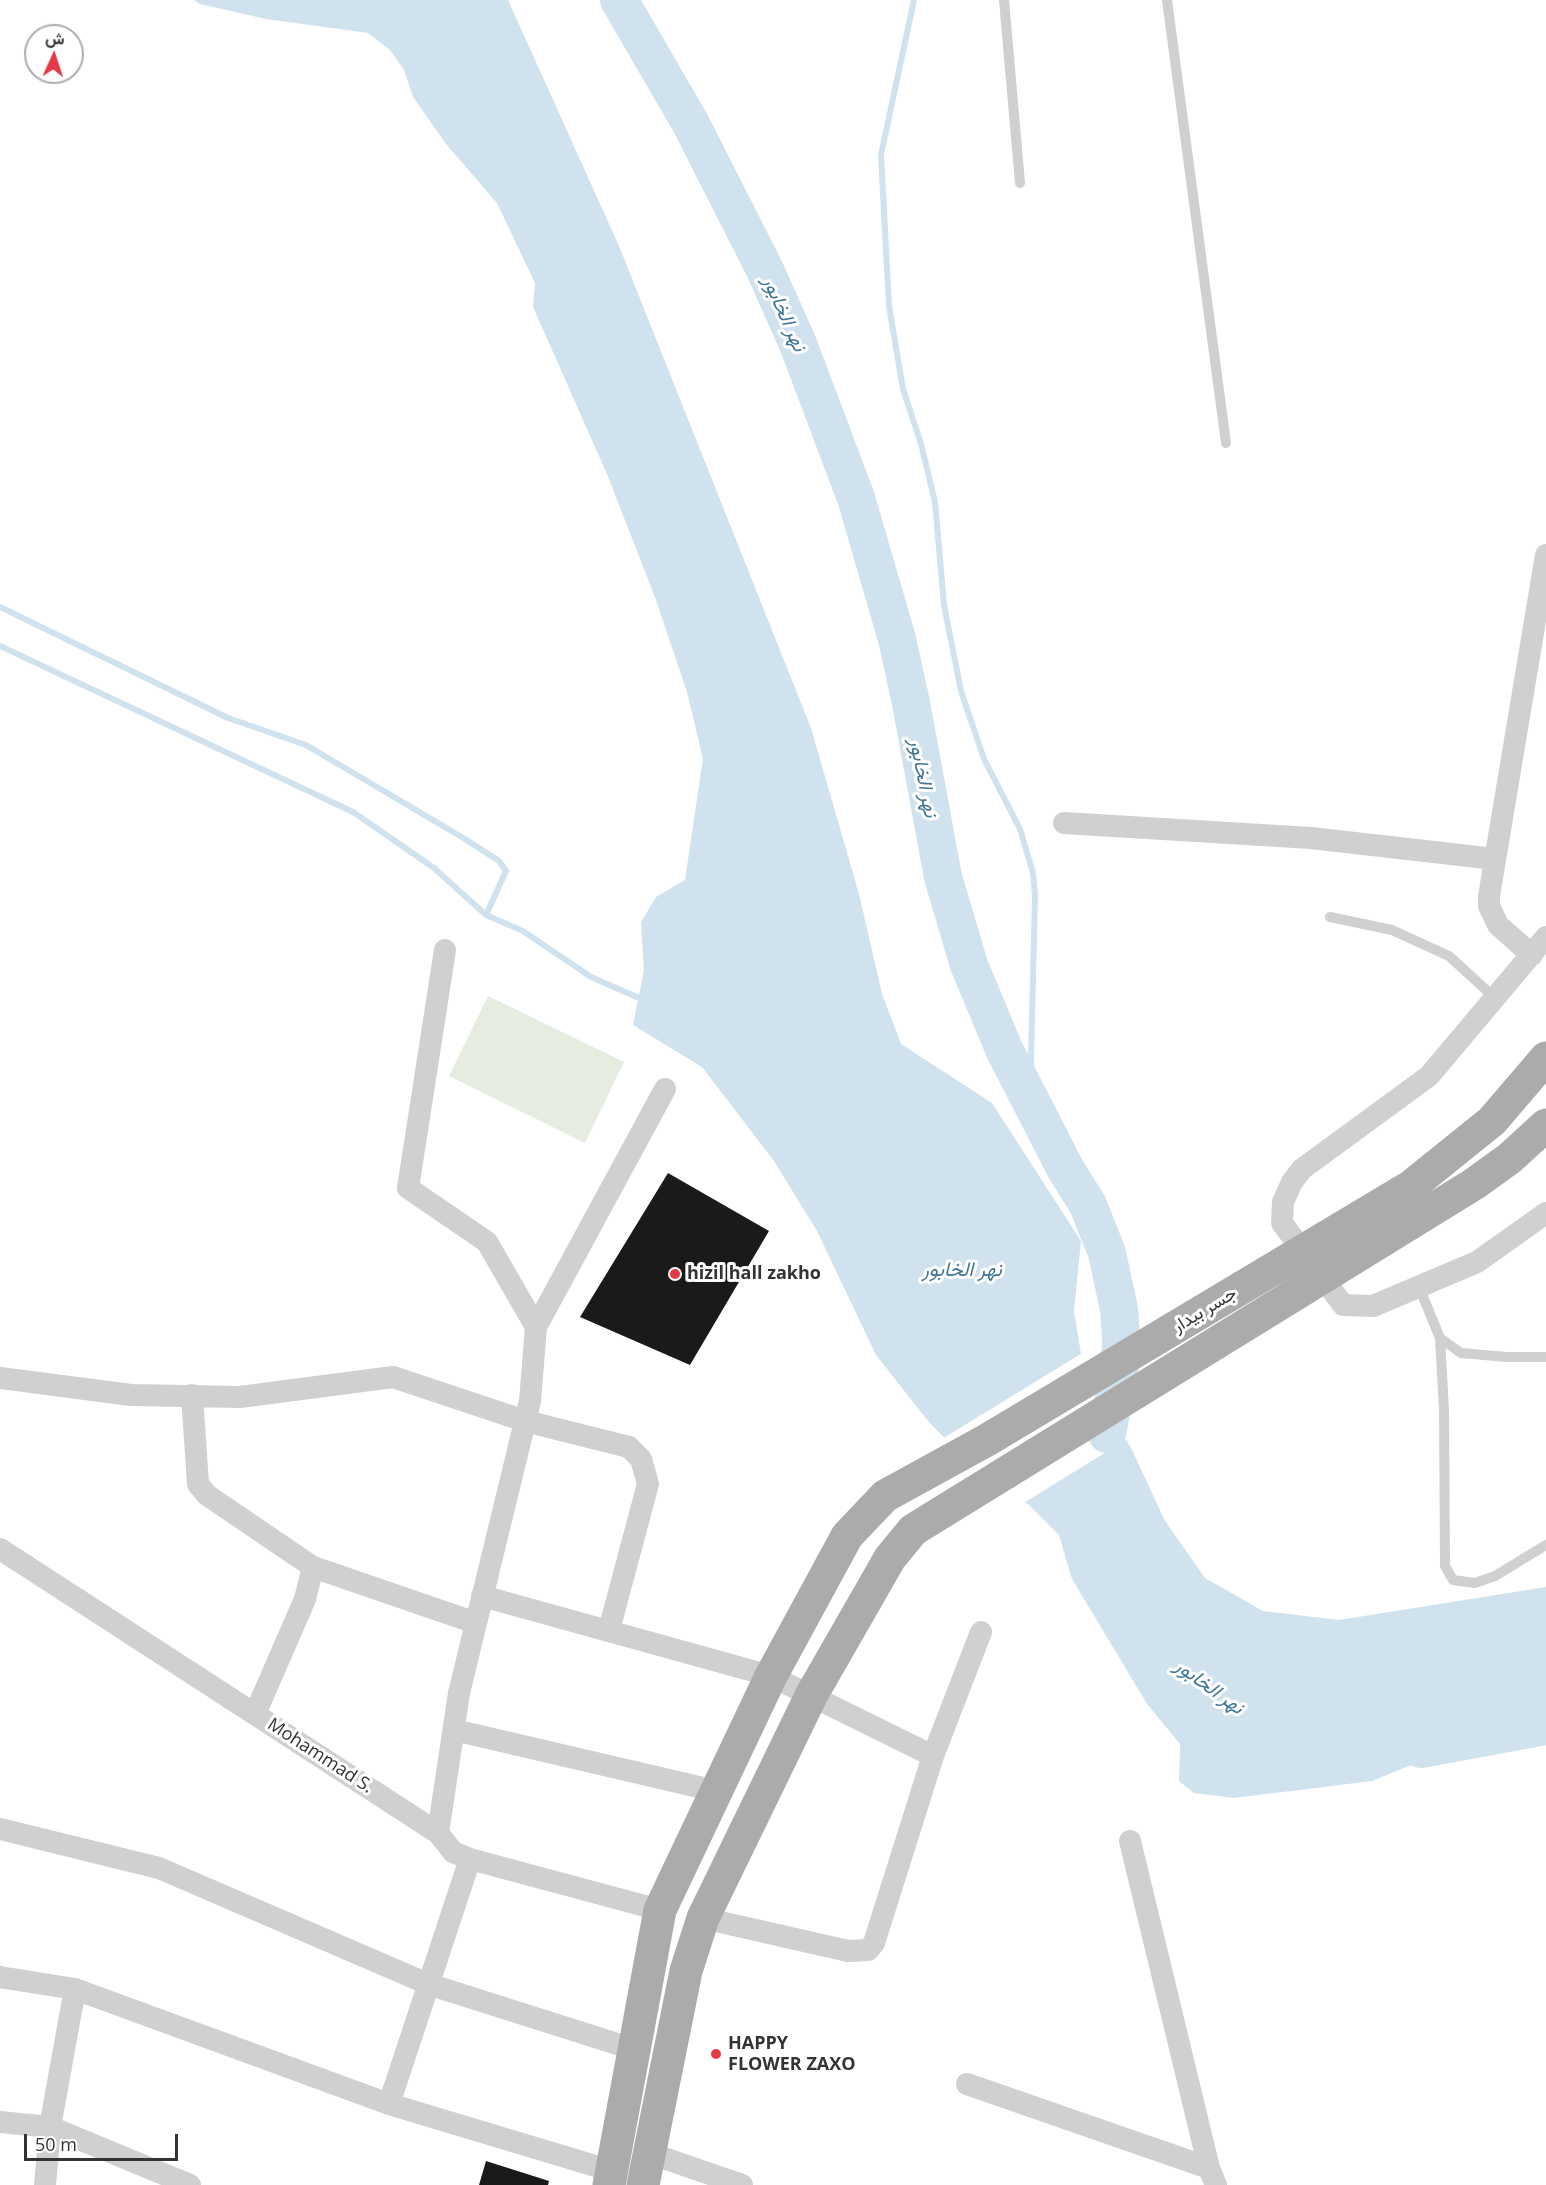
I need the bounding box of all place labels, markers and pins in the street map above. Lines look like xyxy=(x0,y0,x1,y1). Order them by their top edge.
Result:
place label: hizil hall zakho xyxy=(687,1263,821,1285)
marker: hizil hall zakho xyxy=(668,1267,682,1281)
place label: HAPPY FLOWER ZAXO xyxy=(728,2033,856,2076)
marker: HAPPY FLOWER ZAXO xyxy=(709,2047,723,2061)

